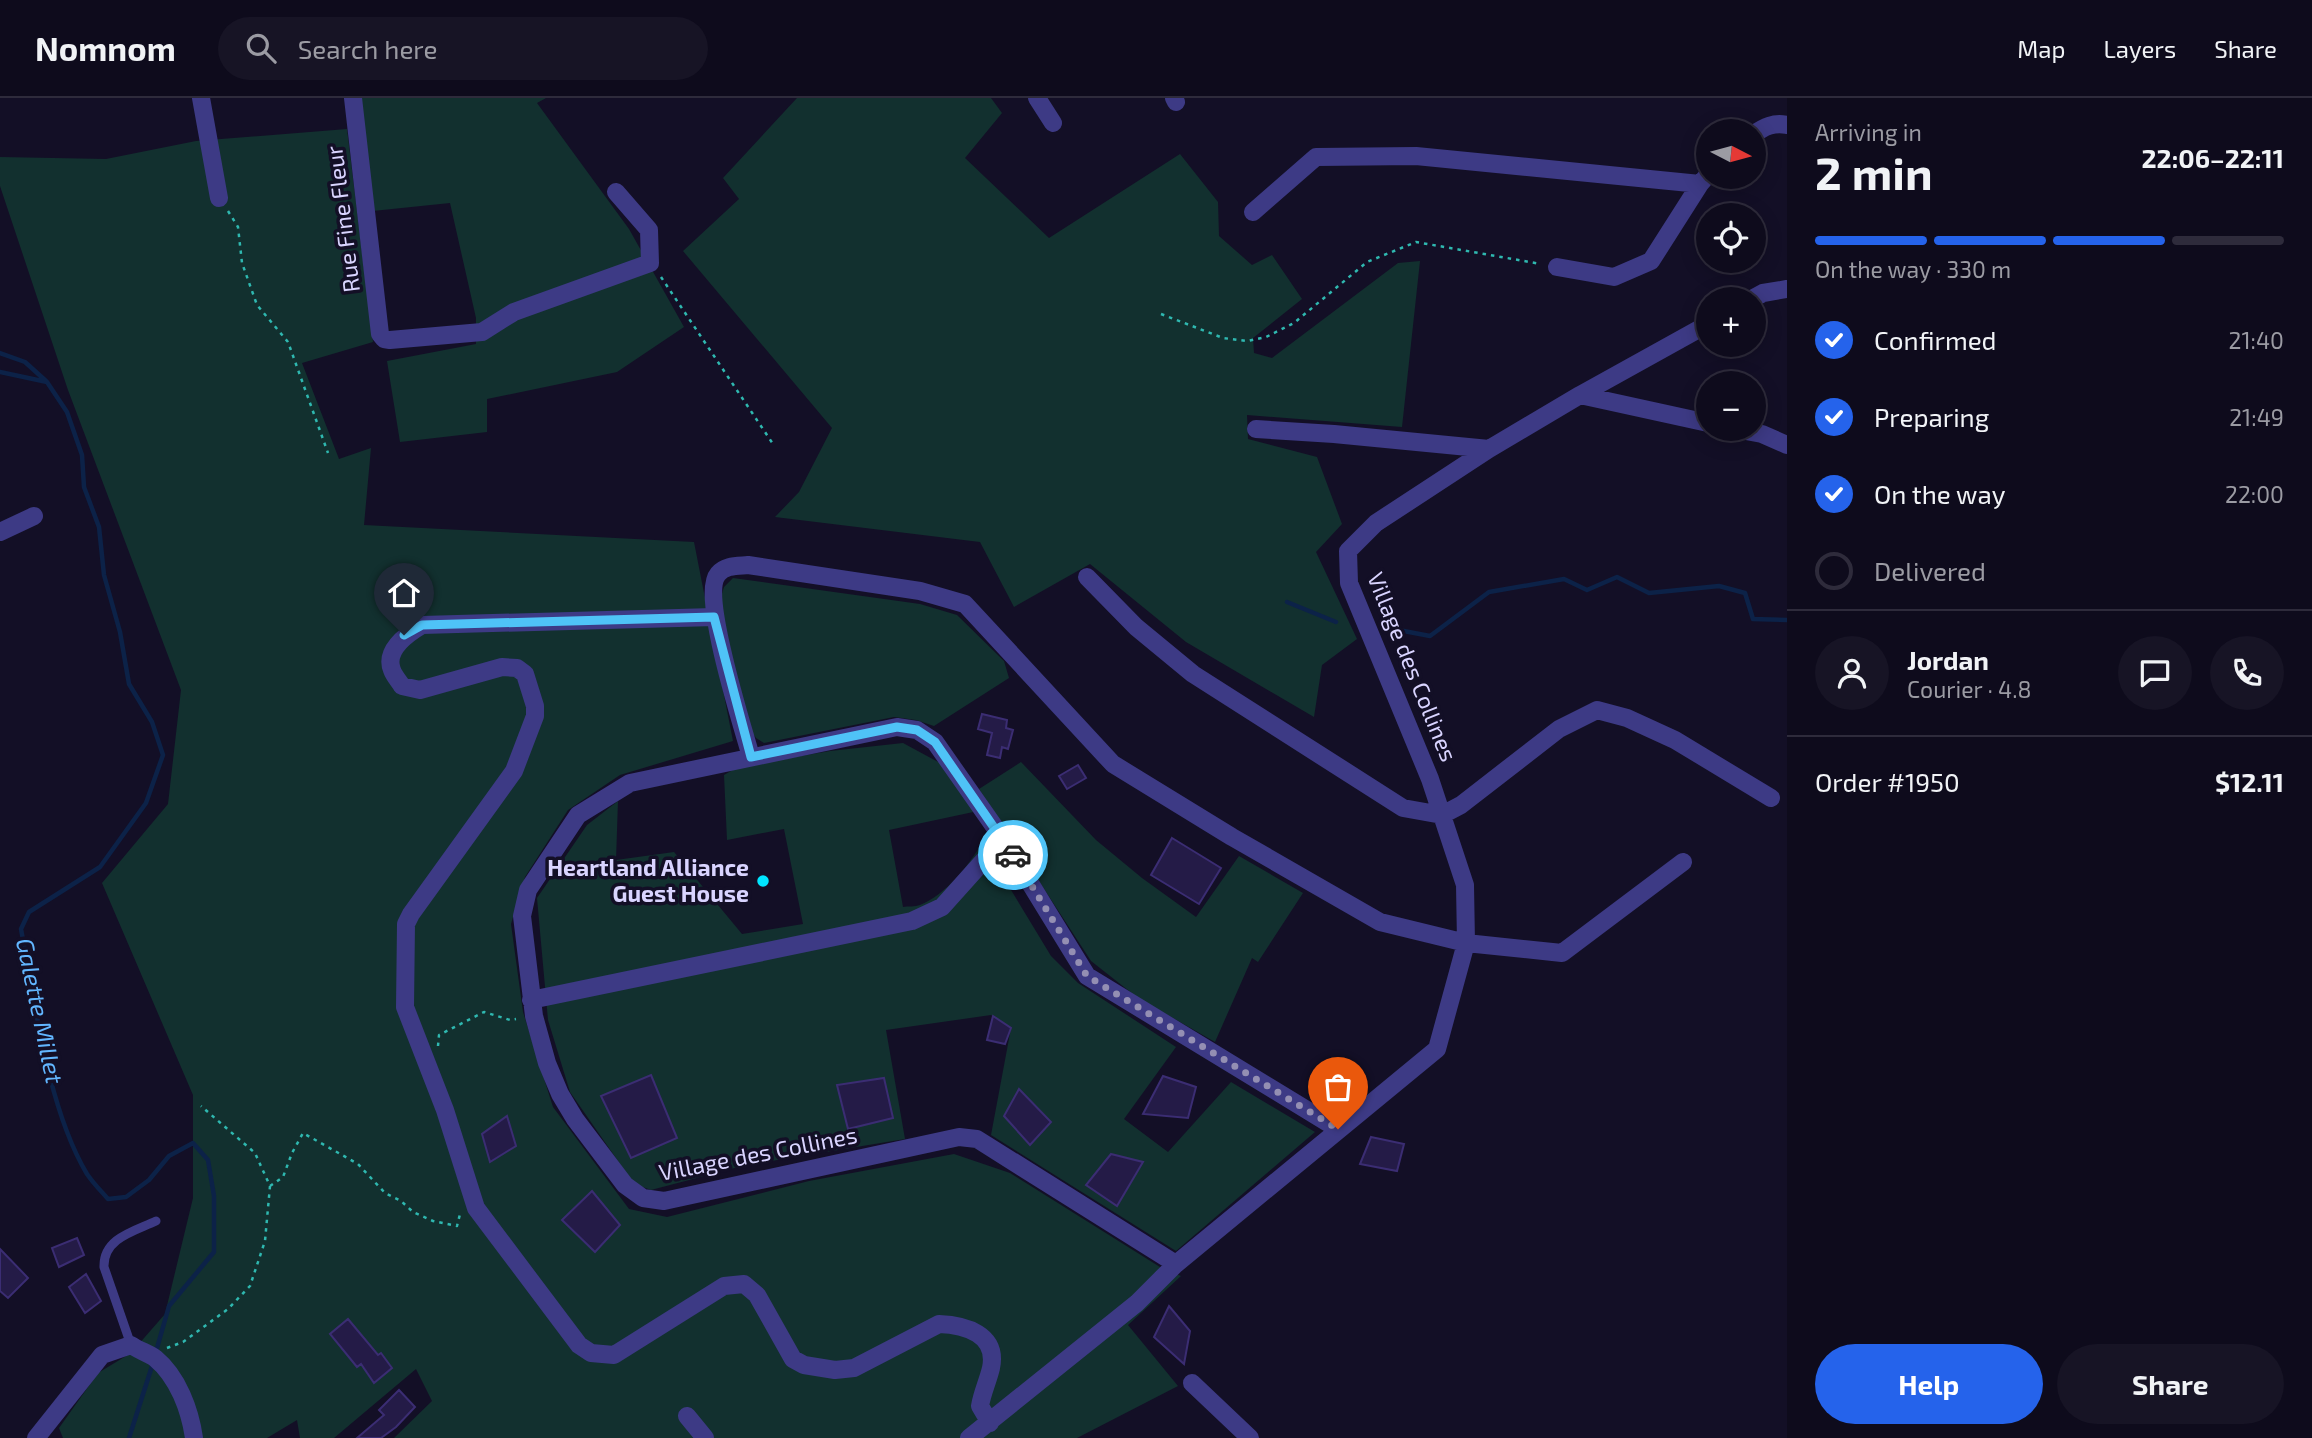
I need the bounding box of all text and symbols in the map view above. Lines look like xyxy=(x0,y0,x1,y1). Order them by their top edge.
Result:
search box xyxy=(218,17,708,80)
text: Nomnom xyxy=(35,28,176,68)
icon: search xyxy=(242,29,280,67)
text: Search here xyxy=(298,33,437,64)
text: Map xyxy=(2017,34,2065,63)
text: Layers xyxy=(2103,34,2176,63)
text: Share xyxy=(2214,34,2277,63)
text: Arriving in xyxy=(1815,118,1922,146)
north arrow xyxy=(1696,119,1766,189)
map controls xyxy=(1696,119,1766,441)
text: 22:06–22:11 xyxy=(2141,142,2284,173)
street label: Rue Fine Fleur xyxy=(319,144,365,294)
text: 2 min xyxy=(1815,144,1933,199)
button: locate xyxy=(1696,203,1766,273)
text: On the way · 330 m xyxy=(1815,255,2011,283)
button: + xyxy=(1696,287,1766,357)
icon: check xyxy=(1815,321,1853,359)
text: Confirmed xyxy=(1874,324,1997,355)
text: 21:40 xyxy=(2228,326,2284,354)
button: − xyxy=(1696,371,1766,441)
icon: check xyxy=(1815,398,1853,436)
text: Preparing xyxy=(1874,401,1989,432)
text: 21:49 xyxy=(2229,403,2284,431)
icon: check xyxy=(1815,475,1853,513)
text: On the way xyxy=(1874,478,2005,509)
text: 22:00 xyxy=(2225,480,2284,508)
text: Delivered xyxy=(1874,555,1986,586)
pin xyxy=(374,563,434,635)
street label: Village des Collines xyxy=(1362,568,1464,765)
icon: home xyxy=(385,574,423,612)
button: person xyxy=(1815,636,1889,710)
button: chat xyxy=(2118,636,2192,710)
button: phone xyxy=(2210,636,2284,710)
text: Jordan xyxy=(1907,644,1989,675)
text: Courier · 4.8 xyxy=(1907,675,2031,703)
text: Order #1950 xyxy=(1815,766,1960,797)
text: $12.11 xyxy=(2215,766,2284,797)
courier xyxy=(978,820,1048,890)
icon: car xyxy=(994,836,1032,874)
place label: Heartland Alliance Guest House xyxy=(547,853,749,907)
marker: Heartland Alliance Guest House xyxy=(755,873,771,889)
water label: Galette Millet xyxy=(11,935,70,1087)
pin xyxy=(1308,1057,1368,1129)
icon: bag xyxy=(1319,1068,1357,1106)
street label: Village des Collines xyxy=(656,1120,859,1186)
button: Help xyxy=(1815,1344,2043,1424)
button: Share xyxy=(2057,1344,2284,1424)

